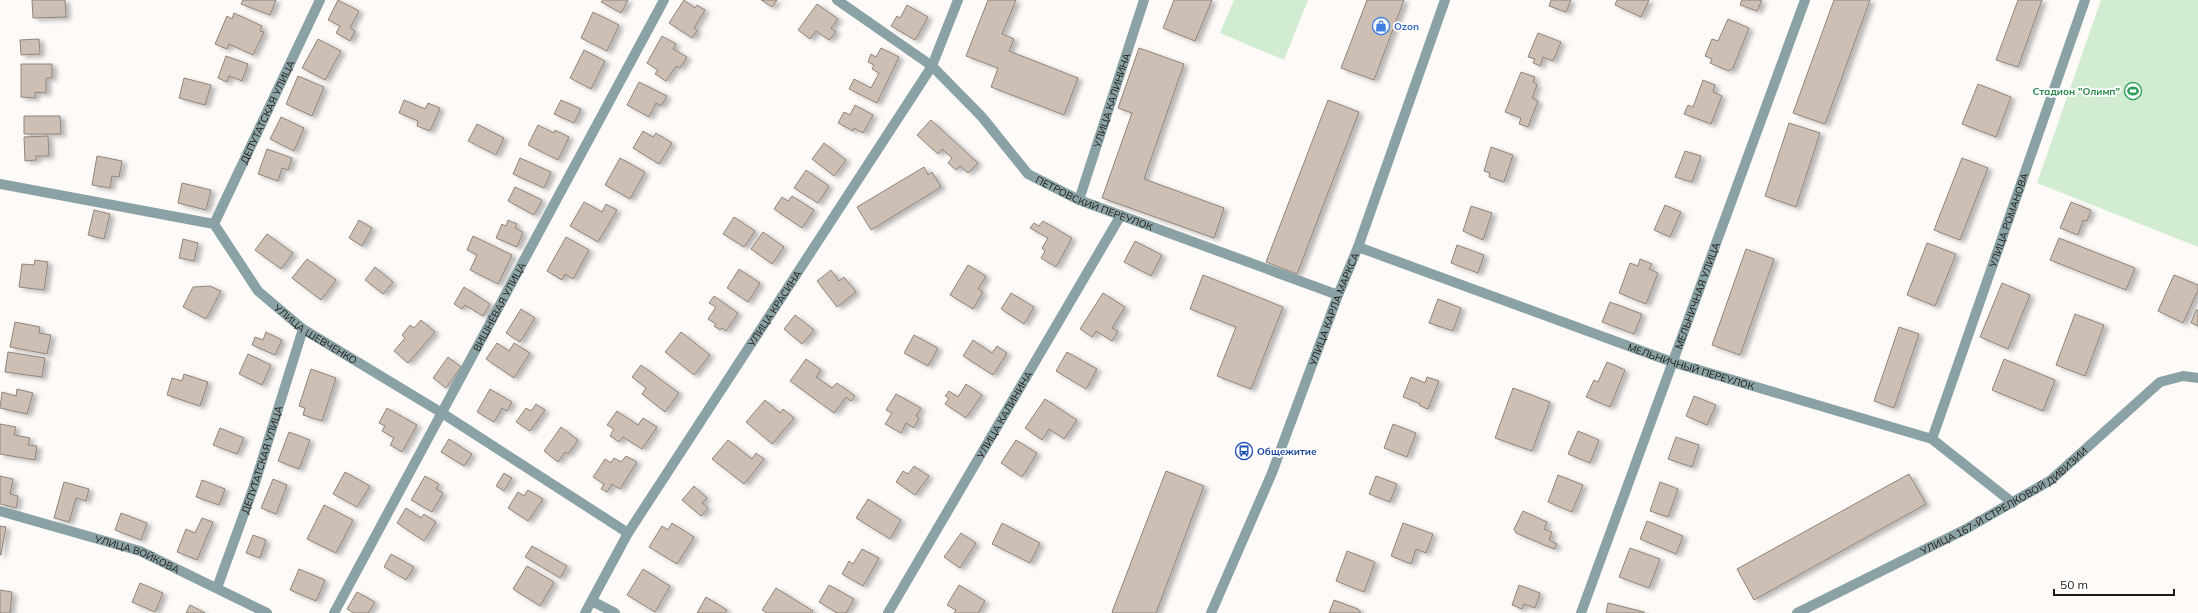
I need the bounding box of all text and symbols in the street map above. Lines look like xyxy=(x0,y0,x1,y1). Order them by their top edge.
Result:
shop icon: Ozon xyxy=(1371,16,1391,36)
place label: Ozon xyxy=(1394,20,1419,33)
street label: УЛИЦА КАЛИНИНА xyxy=(1090,51,1134,150)
street label: ДЕПУТАТСКАЯ УЛИЦА xyxy=(237,58,298,166)
sports icon: Стадион "Олимп" xyxy=(2123,81,2143,101)
place label: Стадион "Олимп" xyxy=(2032,85,2120,98)
street label: УЛИЦА РОМАНОВА xyxy=(1986,170,2032,270)
street label: ПЕТРОВСКИЙ ПЕРЕУЛОК xyxy=(1033,173,1155,234)
street label: МЕЛЬНИЧНАЯ УЛИЦА xyxy=(1672,240,1723,351)
street label: УЛИЦА КАРЛА МАРКСА xyxy=(1306,250,1362,368)
street label: ВИШНЁВАЯ УЛИЦА xyxy=(470,259,529,354)
street label: УЛИЦА КРАСИНА xyxy=(745,267,805,350)
street label: УЛИЦА ШЕВЧЕНКО xyxy=(270,301,360,367)
street label: МЕЛЬНИЧНЫЙ ПЕРЕУЛОК xyxy=(1626,340,1756,393)
street label: УЛИЦА КАЛИНИНА xyxy=(974,368,1036,462)
street label: ДЕПУТАТСКАЯ УЛИЦА xyxy=(238,403,286,516)
bus stop icon: Общежитие xyxy=(1234,441,1254,461)
street label: УЛИЦА 167-Й СТРЕЛКОВОЙ ДИВИЗИИ xyxy=(1917,444,2090,558)
place label: Общежитие xyxy=(1257,445,1317,458)
street label: УЛИЦА ВОЙКОВА xyxy=(92,532,182,577)
scale bar xyxy=(2054,571,2174,597)
text: 50 m xyxy=(2060,577,2088,592)

